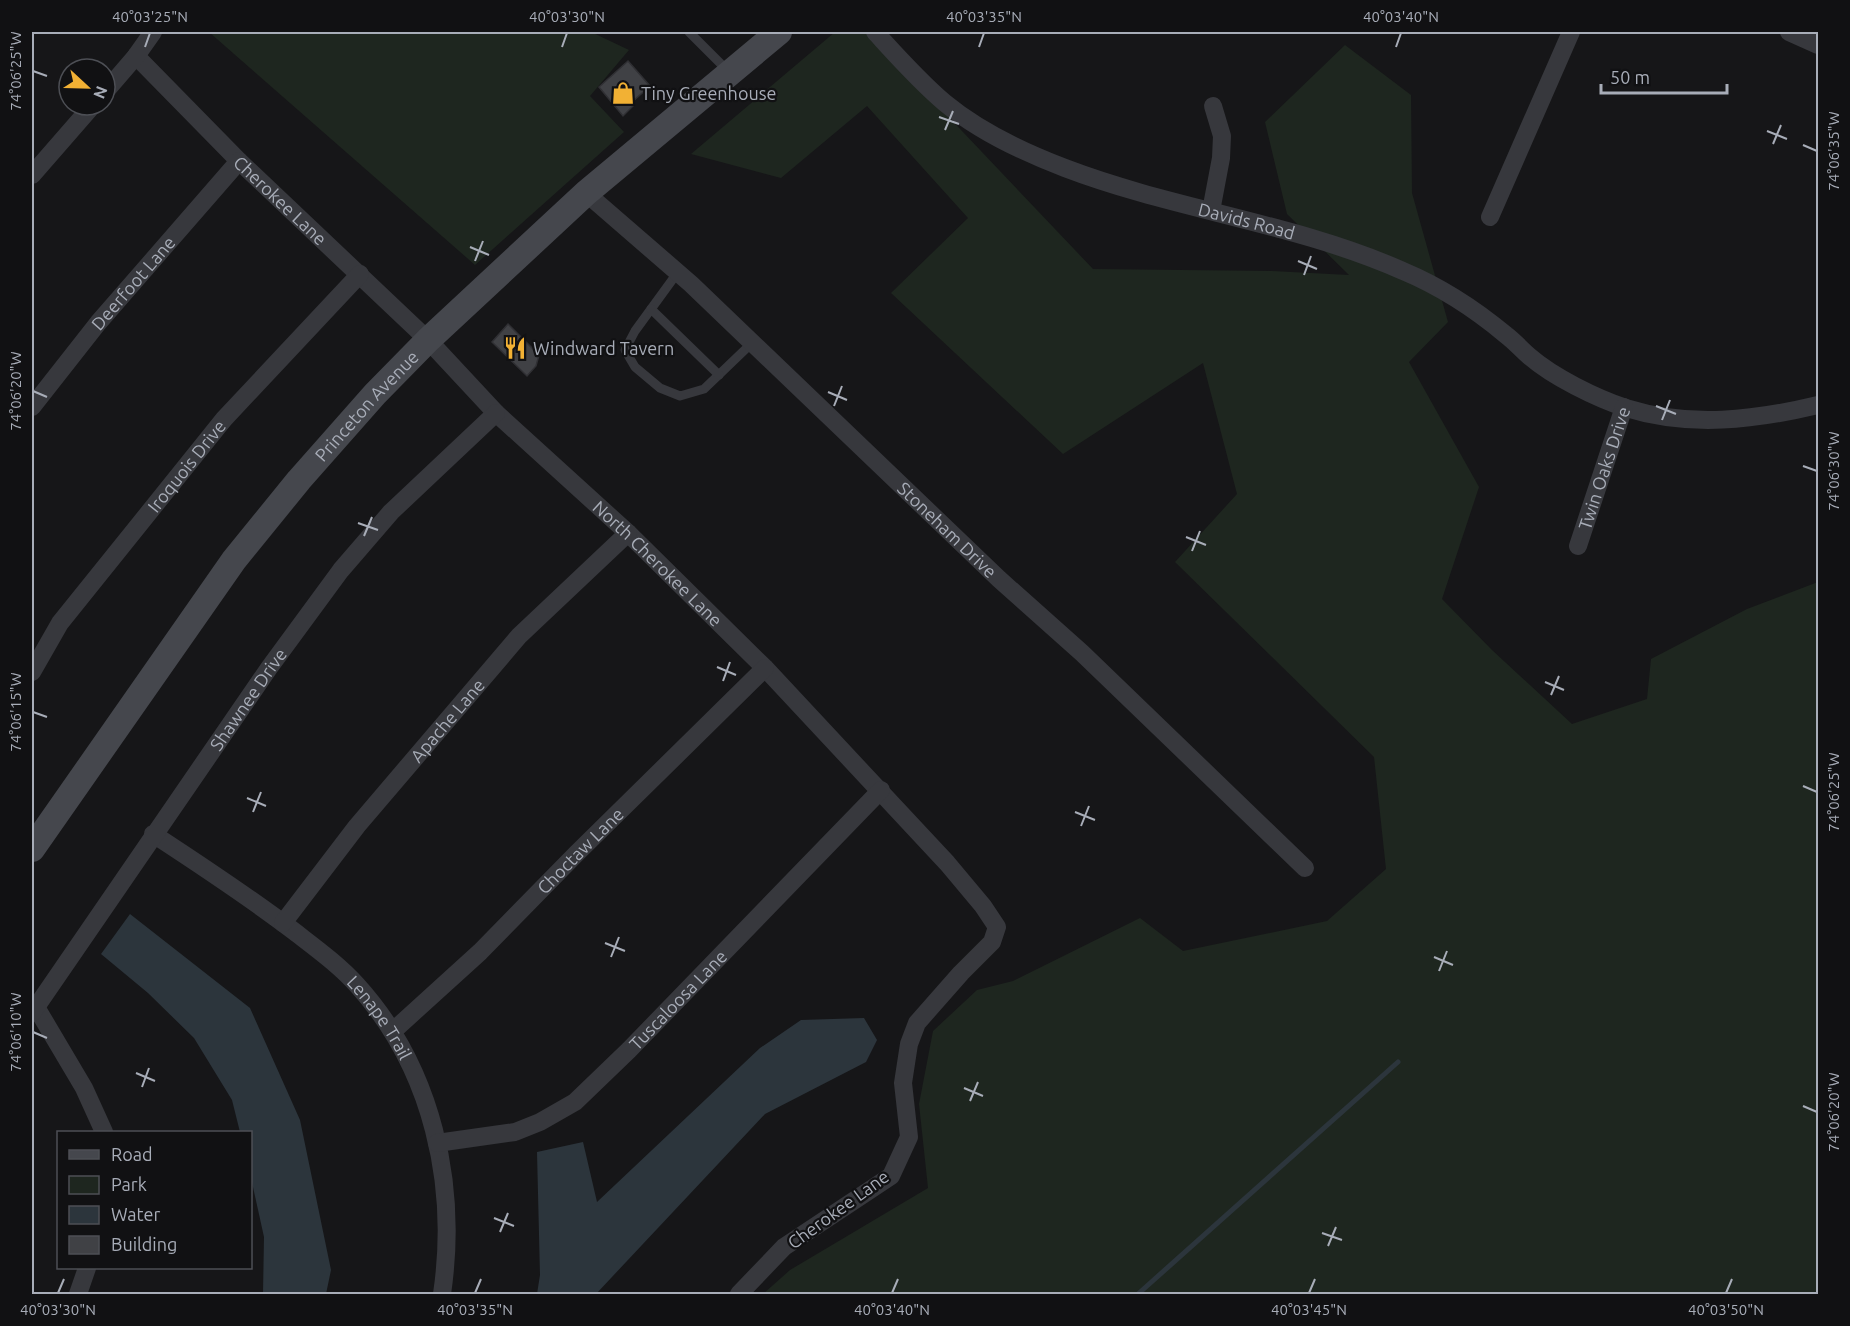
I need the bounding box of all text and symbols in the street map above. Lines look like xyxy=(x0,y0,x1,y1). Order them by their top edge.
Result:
text: 40°03'25"N xyxy=(112,8,188,25)
text: 40°03'30"N xyxy=(529,8,605,25)
text: 40°03'35"N xyxy=(946,8,1022,25)
text: 40°03'40"N xyxy=(1363,8,1439,25)
text: 74°06'25"W xyxy=(7,31,24,111)
north arrow xyxy=(57,57,117,117)
scale bar xyxy=(1601,57,1727,95)
text: 50 m xyxy=(1610,67,1650,87)
shop icon: Tiny Greenhouse xyxy=(610,80,636,106)
place label: Tiny Greenhouse xyxy=(641,83,776,103)
text: N xyxy=(90,84,111,102)
text: 74°06'35"W xyxy=(1825,111,1842,191)
street label: Cherokee Lane xyxy=(230,152,331,249)
street label: Davids Road xyxy=(1196,198,1297,243)
street label: Deerfoot Lane xyxy=(87,232,179,334)
restaurant icon: Windward Tavern xyxy=(502,335,528,361)
place label: Windward Tavern xyxy=(533,338,674,358)
street label: Princeton Avenue xyxy=(311,346,422,465)
text: 74°06'20"W xyxy=(7,351,24,431)
street label: Twin Oaks Drive xyxy=(1574,404,1633,532)
street label: Iroquois Drive xyxy=(143,416,229,516)
text: 74°06'30"W xyxy=(1825,431,1842,511)
street label: Stoneham Drive xyxy=(894,478,1001,581)
street label: North Cherokee Lane xyxy=(589,496,726,630)
street label: Shawnee Drive xyxy=(206,644,290,754)
text: 74°06'15"W xyxy=(7,672,24,752)
street label: Apache Lane xyxy=(406,675,488,766)
text: 74°06'25"W xyxy=(1825,752,1842,832)
street label: Choctaw Lane xyxy=(533,803,627,898)
street label: Tuscaloosa Lane xyxy=(625,946,730,1054)
street label: Lenape Trail xyxy=(343,971,416,1063)
text: 74°06'10"W xyxy=(7,992,24,1072)
text: 74°06'20"W xyxy=(1825,1072,1842,1152)
legend xyxy=(57,1131,252,1269)
text: Road xyxy=(111,1144,153,1164)
street label: Cherokee Lane xyxy=(784,1166,892,1252)
text: Park xyxy=(111,1174,147,1194)
text: Water xyxy=(111,1204,161,1224)
text: Building xyxy=(111,1234,177,1254)
text: 40°03'30"N xyxy=(20,1301,96,1318)
text: 40°03'35"N xyxy=(437,1301,513,1318)
text: 40°03'40"N xyxy=(854,1301,930,1318)
text: 40°03'45"N xyxy=(1271,1301,1347,1318)
text: 40°03'50"N xyxy=(1688,1301,1764,1318)

